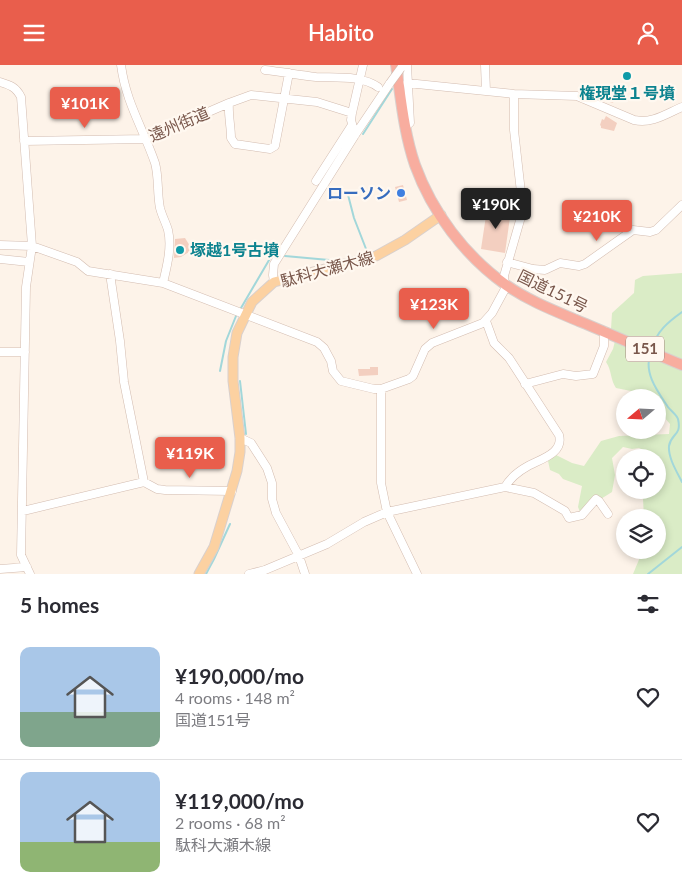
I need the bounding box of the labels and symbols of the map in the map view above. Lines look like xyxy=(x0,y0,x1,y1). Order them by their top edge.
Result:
marker: 権現堂１号墳 xyxy=(621,70,633,82)
place label: 権現堂１号墳 xyxy=(579,83,675,102)
pin: ¥101K xyxy=(50,87,120,129)
street label: 遠州街道 xyxy=(146,102,212,145)
place label: ローソン xyxy=(327,183,391,202)
marker: ローソン xyxy=(395,187,407,199)
pin: ¥190K xyxy=(461,187,531,230)
pin: ¥210K xyxy=(562,199,632,242)
place label: 塚越1号古墳 xyxy=(190,240,279,259)
marker: 塚越1号古墳 xyxy=(174,244,186,256)
street label: 駄科大瀬木線 xyxy=(278,247,376,290)
street label: 国道151号 xyxy=(515,265,591,316)
pin: ¥123K xyxy=(399,287,469,330)
road number: 151 xyxy=(626,337,664,361)
north arrow xyxy=(616,389,666,439)
pin: ¥119K xyxy=(155,437,225,479)

